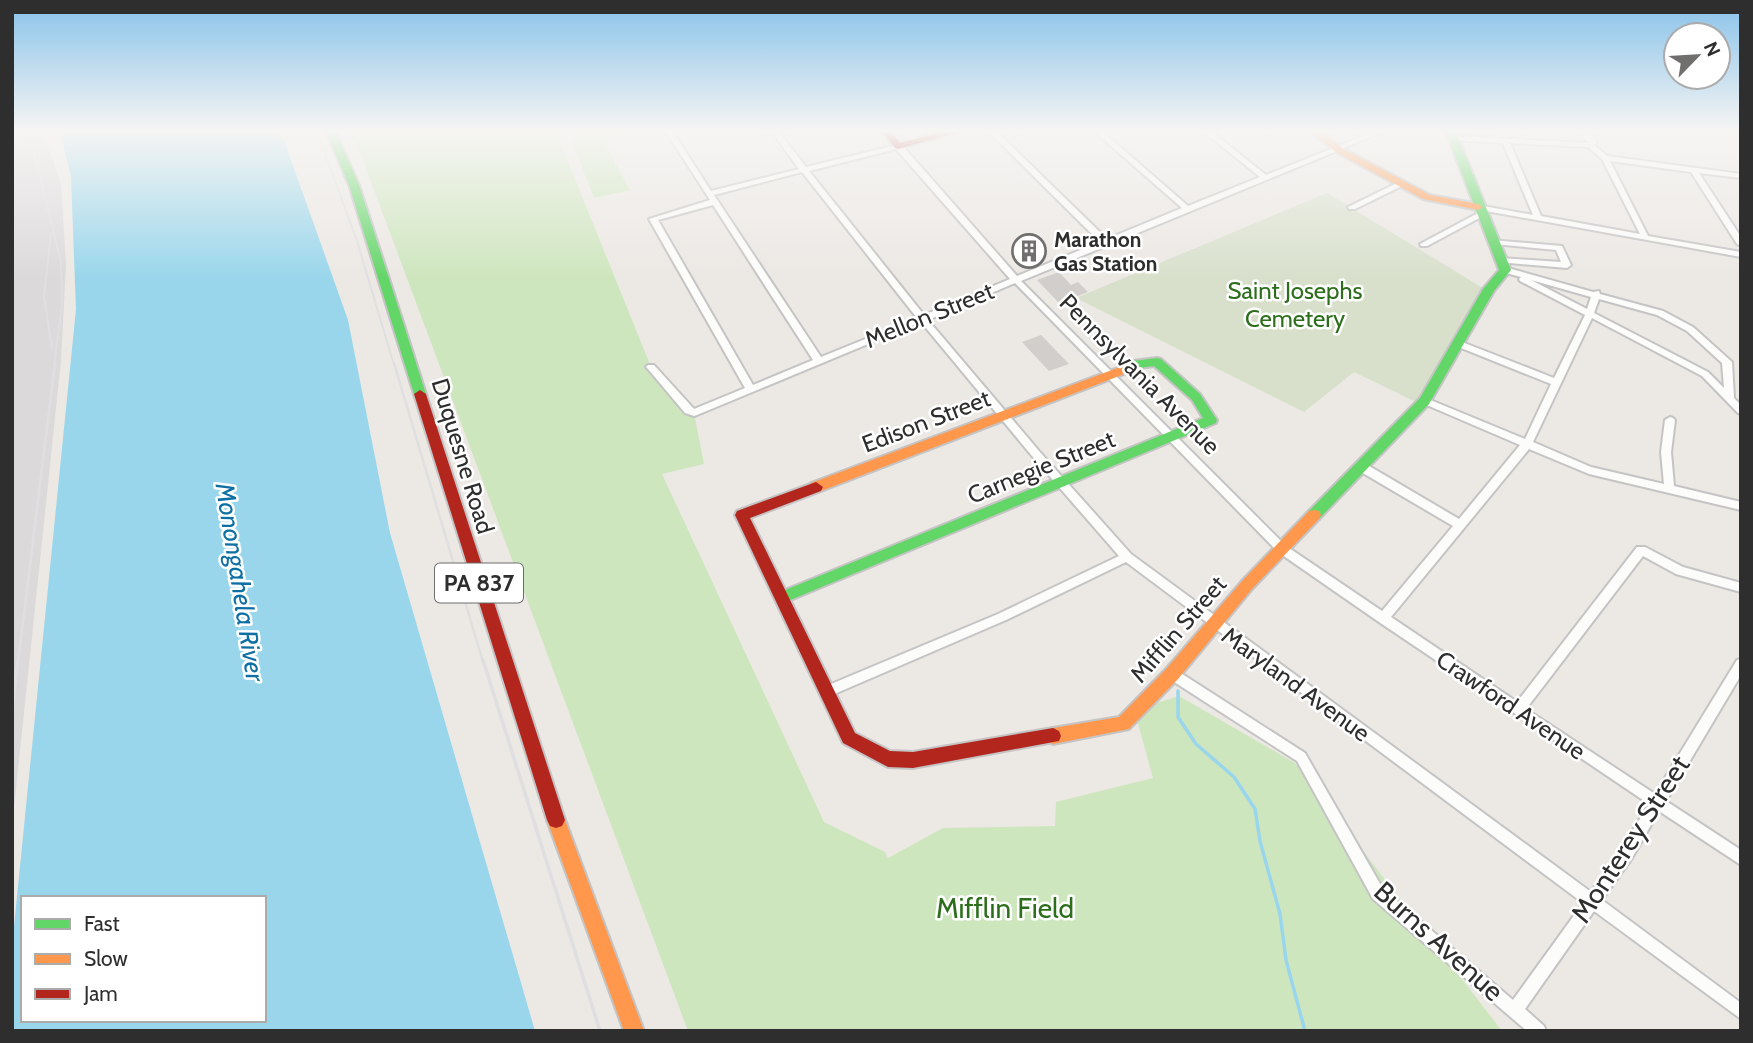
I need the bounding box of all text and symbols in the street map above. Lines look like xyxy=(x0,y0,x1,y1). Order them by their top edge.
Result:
north arrow xyxy=(1662,21,1732,91)
text: N xyxy=(1699,38,1725,60)
place label: Marathon Gas Station xyxy=(1054,227,1157,276)
building icon: Marathon Gas Station xyxy=(1010,232,1048,270)
street label: Mellon Street xyxy=(860,276,998,354)
park label: Saint Josephs Cemetery xyxy=(1228,276,1362,333)
street label: Pennsylvania Avenue xyxy=(1054,288,1226,460)
street label: Duquesne Road xyxy=(426,375,500,537)
street label: Edison Street xyxy=(858,383,994,459)
street label: Carnegie Street xyxy=(963,424,1119,510)
water label: Monongahela River xyxy=(208,479,272,685)
road number: PA 837 xyxy=(435,564,523,603)
street label: Mifflin Street xyxy=(1124,570,1232,688)
street label: Maryland Avenue xyxy=(1216,621,1376,747)
street label: Crawford Avenue xyxy=(1431,644,1591,766)
street label: Monterey Street xyxy=(1563,749,1697,929)
street label: Burns Avenue xyxy=(1367,874,1511,1008)
park label: Mifflin Field xyxy=(936,891,1074,925)
legend xyxy=(21,896,266,1022)
text: Fast xyxy=(84,911,120,936)
text: Slow xyxy=(84,946,128,971)
text: Jam xyxy=(83,981,118,1006)

